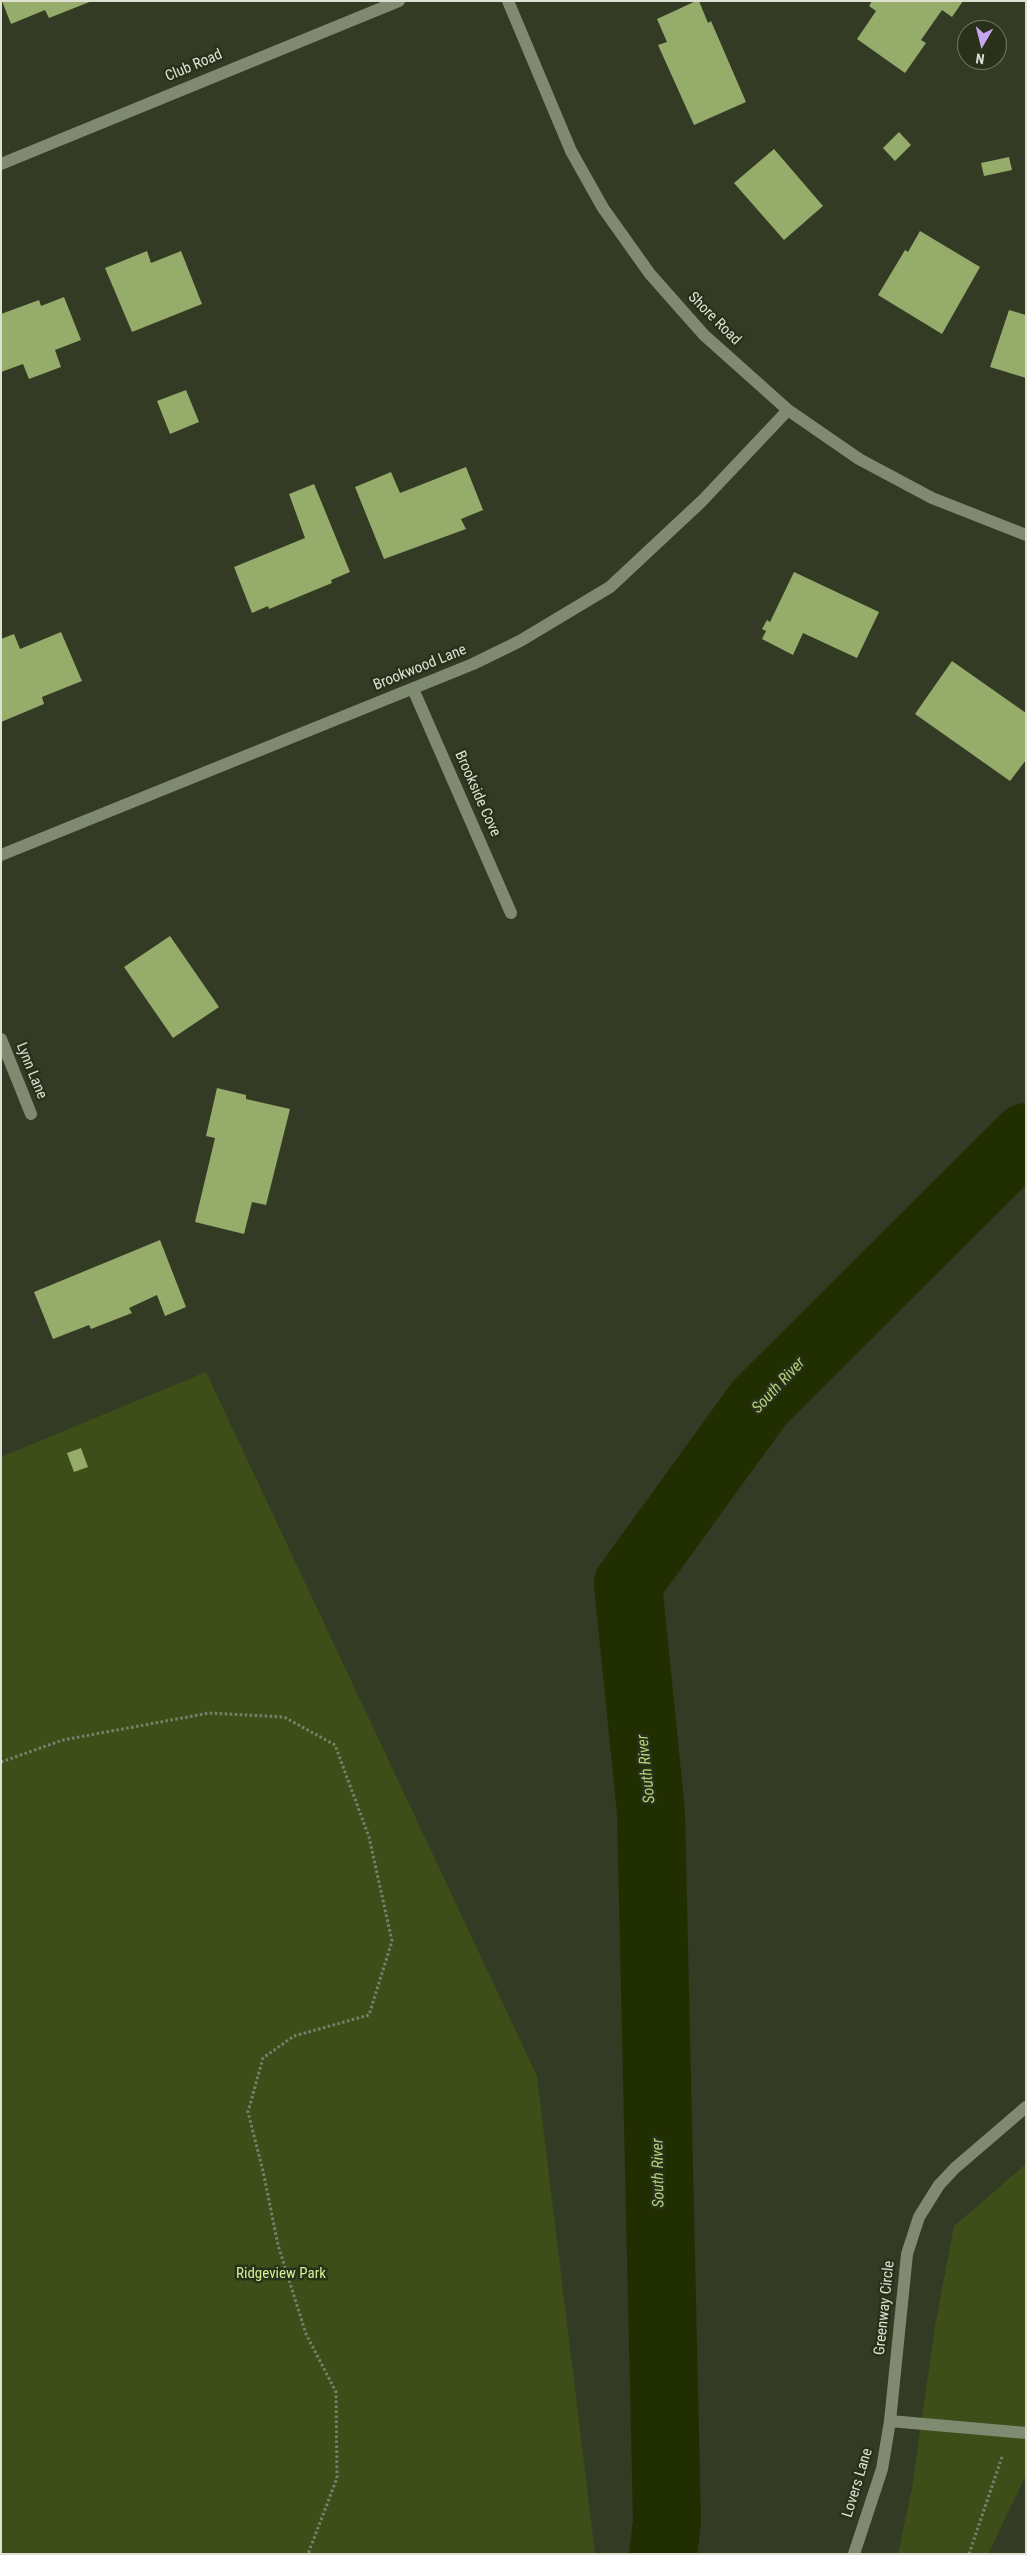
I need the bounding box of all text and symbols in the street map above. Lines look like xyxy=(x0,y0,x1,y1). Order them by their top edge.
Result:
north arrow xyxy=(957,20,1007,70)
street label: Club Road xyxy=(163,46,225,86)
text: N xyxy=(975,50,985,67)
street label: Shore Road xyxy=(684,289,744,349)
street label: Brookwood Lane xyxy=(371,641,469,695)
street label: Brookside Cove xyxy=(450,748,504,840)
street label: Lynn Lane xyxy=(12,1040,50,1102)
water label: South River xyxy=(748,1354,810,1418)
water label: South River xyxy=(634,1733,660,1805)
water label: South River xyxy=(649,2138,669,2208)
street label: Greenway Circle xyxy=(871,2260,899,2356)
park label: Ridgeview Park xyxy=(236,2265,326,2283)
street label: Lovers Lane xyxy=(839,2446,877,2520)

